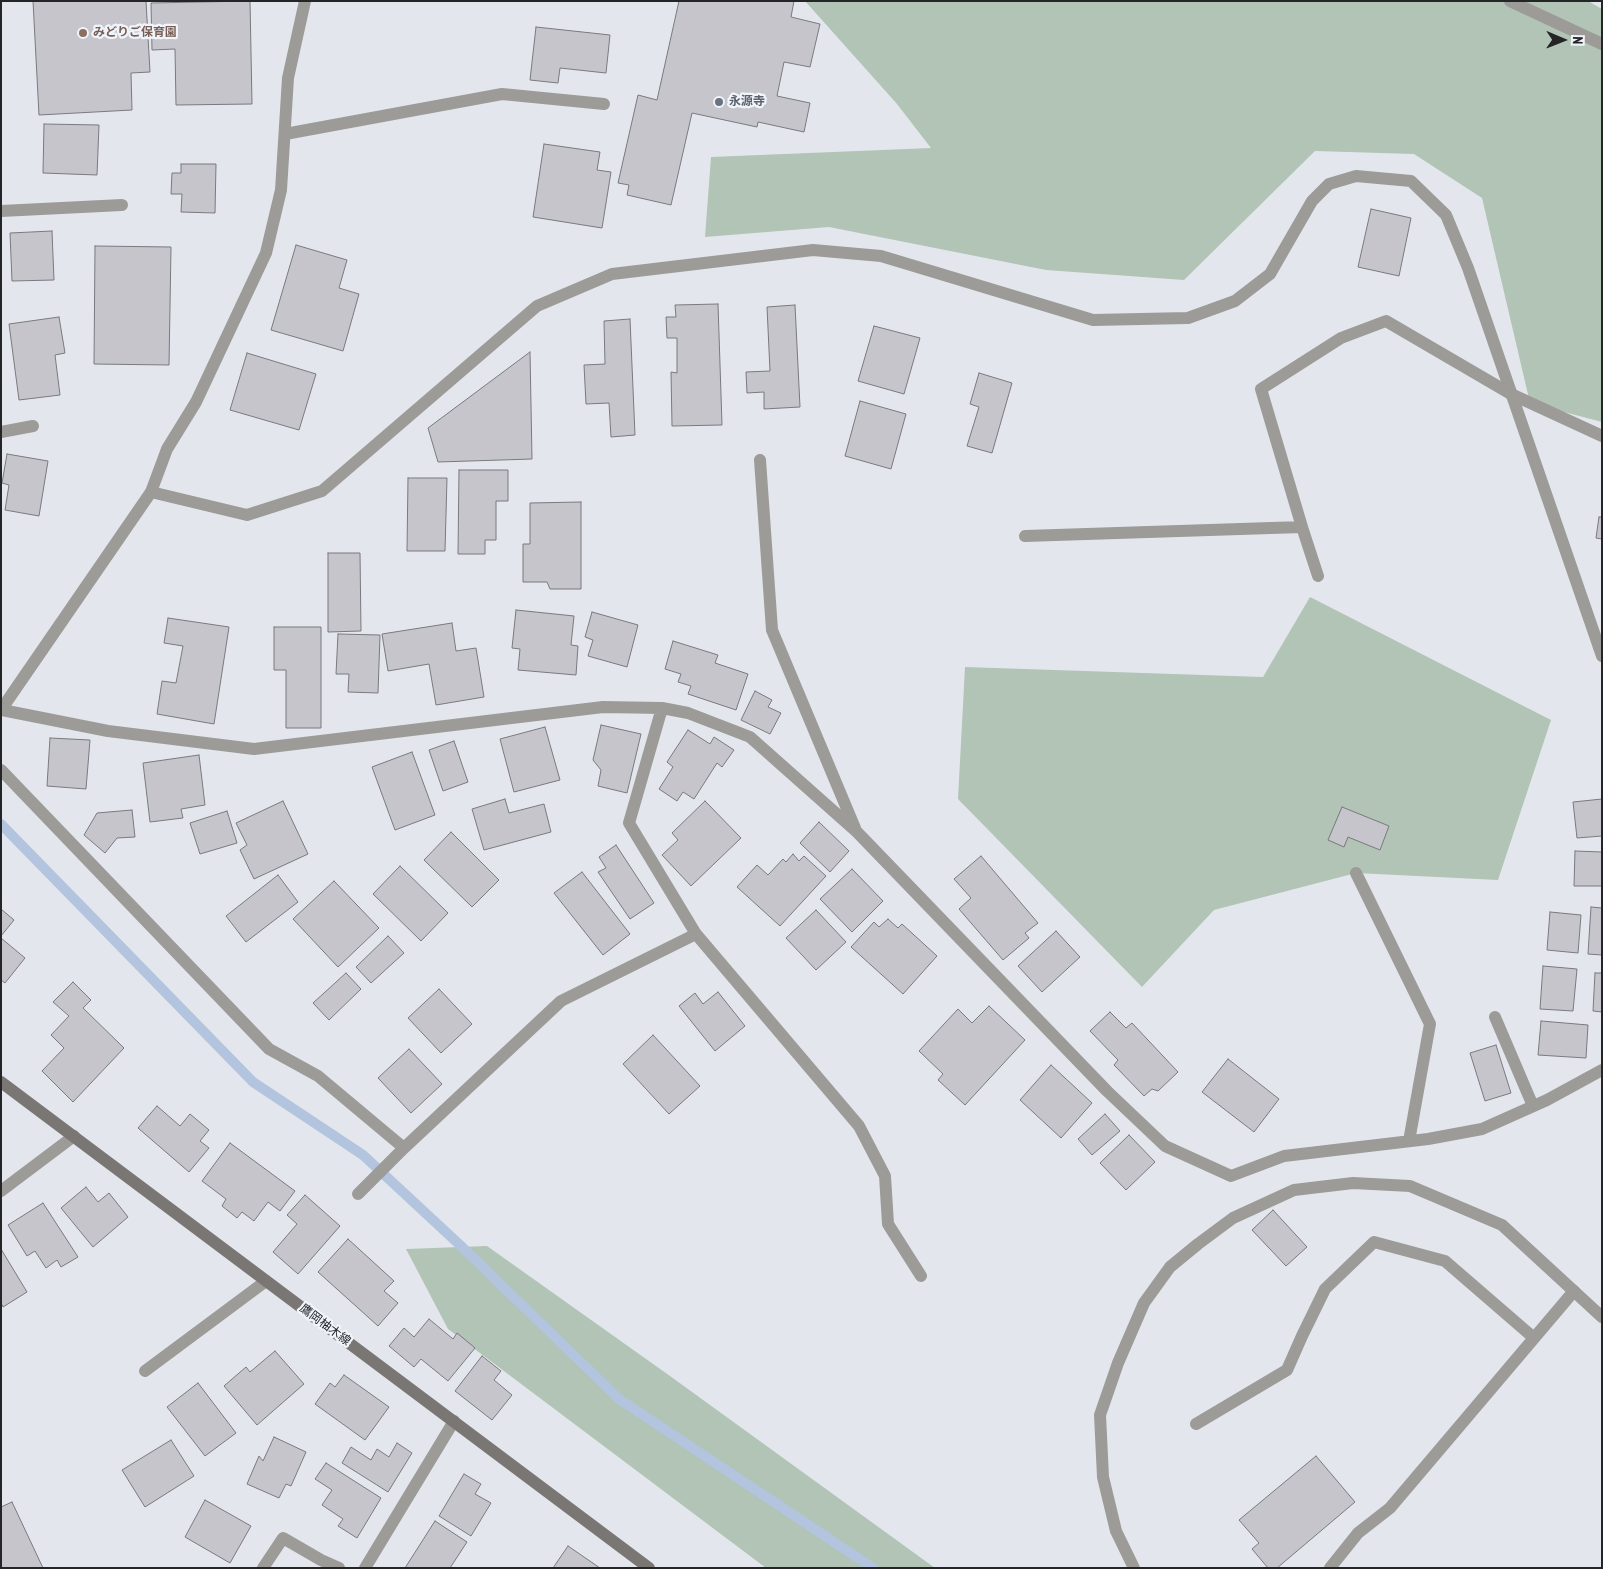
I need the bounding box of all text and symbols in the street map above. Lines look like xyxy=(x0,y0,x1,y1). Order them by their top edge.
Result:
north arrow xyxy=(1538,15,1588,65)
place label: みどりご保育園 xyxy=(93,26,177,40)
marker: みどりご保育園 xyxy=(77,27,89,39)
text: N xyxy=(1569,36,1587,44)
place label: 永源寺 xyxy=(729,95,765,109)
marker: 永源寺 xyxy=(713,96,725,108)
street label: 鷹岡柚木線 xyxy=(297,1301,353,1349)

